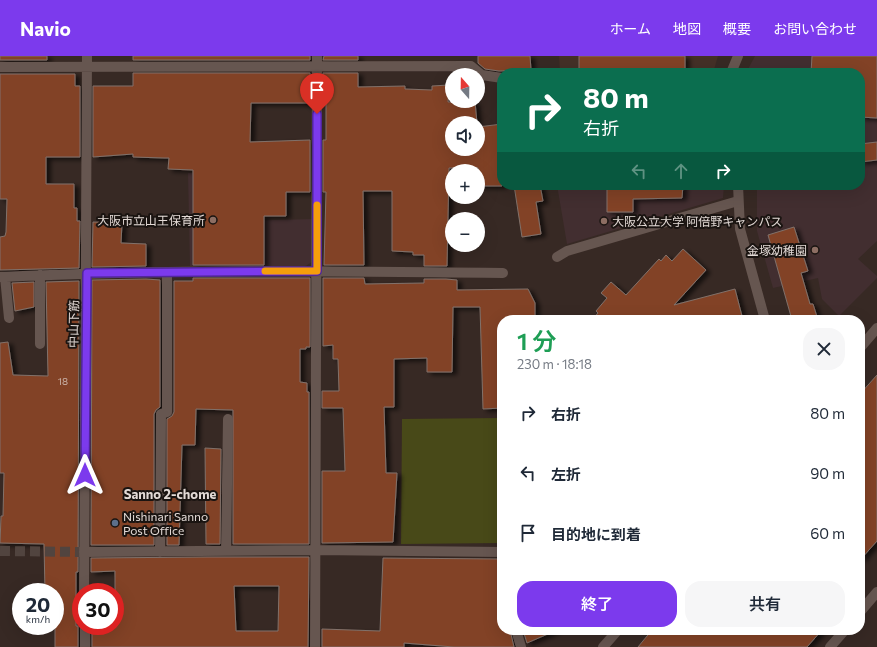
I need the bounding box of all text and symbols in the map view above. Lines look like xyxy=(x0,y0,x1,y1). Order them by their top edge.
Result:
text: Navio xyxy=(20,17,71,40)
text: ホーム xyxy=(609,20,651,37)
text: 地図 xyxy=(673,20,701,37)
text: 概要 xyxy=(723,20,751,37)
text: お問い合わせ xyxy=(773,20,857,37)
north arrow xyxy=(445,68,485,108)
map controls xyxy=(445,68,485,252)
pin xyxy=(300,73,334,114)
icon: arrive xyxy=(306,79,328,101)
text: 80 m xyxy=(583,80,649,114)
icon: right xyxy=(517,84,569,136)
button: sound xyxy=(445,116,485,156)
text: 右折 xyxy=(583,117,619,139)
icon: left xyxy=(628,160,650,182)
icon: ahead xyxy=(670,160,692,182)
icon: right xyxy=(712,160,734,182)
button: + xyxy=(445,164,485,204)
button: − xyxy=(445,212,485,252)
place label: 大阪市立山王保育所 xyxy=(97,213,205,227)
place label: 大阪公立大学 阿倍野キャンパス xyxy=(612,214,782,228)
marker: 大阪市立山王保育所 xyxy=(208,215,218,225)
marker: 大阪公立大学 阿倍野キャンパス xyxy=(599,216,609,226)
place label: 金塚幼稚園 xyxy=(747,243,807,257)
marker: 金塚幼稚園 xyxy=(810,245,820,255)
street label: 中山下筋 xyxy=(66,300,80,348)
text: 1 分 xyxy=(517,326,556,355)
button: close xyxy=(803,328,845,370)
text: 230 m · 18:18 xyxy=(517,356,592,372)
house number: 18 xyxy=(58,375,68,387)
icon: right xyxy=(517,402,539,424)
text: 80 m xyxy=(810,404,845,422)
text: 右折 xyxy=(551,405,581,423)
position arrow xyxy=(64,454,106,496)
icon: left xyxy=(517,462,539,484)
text: 90 m xyxy=(810,464,845,482)
text: 左折 xyxy=(551,465,581,483)
district label: Sanno 2-chome xyxy=(124,486,216,502)
place label: Nishinari Sanno Post Office xyxy=(123,509,208,537)
marker: Nishinari Sanno Post Office xyxy=(110,518,120,528)
icon: arrive xyxy=(517,522,539,544)
text: 60 m xyxy=(810,524,845,542)
text: 目的地に到着 xyxy=(551,525,641,543)
button: 終了 xyxy=(517,581,677,627)
button: 共有 xyxy=(685,581,845,627)
speed limit sign: 30 xyxy=(72,583,124,635)
text: 20 xyxy=(26,592,50,616)
text: km/h xyxy=(26,613,50,625)

